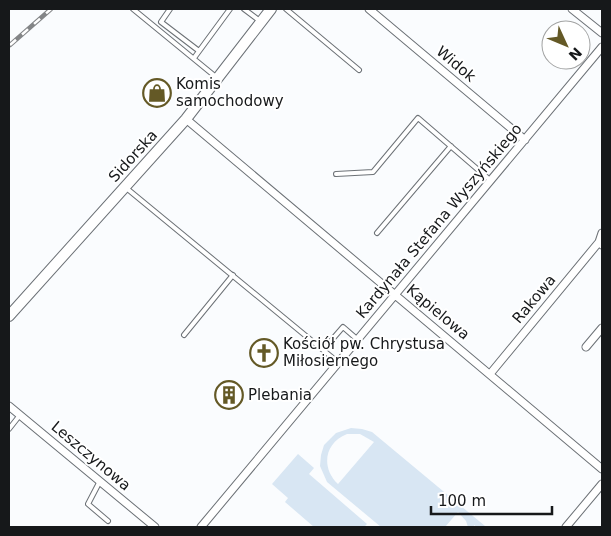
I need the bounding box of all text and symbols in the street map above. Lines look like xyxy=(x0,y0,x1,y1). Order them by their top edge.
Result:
north arrow xyxy=(541,20,591,70)
street label: Widok xyxy=(433,42,480,86)
text: N xyxy=(566,44,585,64)
place label: Komis samochodowy xyxy=(176,75,284,110)
shop icon: Komis samochodowy xyxy=(142,78,172,108)
street label: Kardynała Stefana Wyszyńskiego xyxy=(352,120,526,322)
street label: Sidorska xyxy=(105,126,161,186)
street label: Rakowa xyxy=(508,271,560,327)
street label: Kąpielowa xyxy=(403,280,473,344)
place label: Kościół pw. Chrystusa Miłosiernego xyxy=(283,335,445,370)
church icon: Kościół pw. Chrystusa Miłosiernego xyxy=(249,338,279,368)
building icon: Plebania xyxy=(214,380,244,410)
place label: Plebania xyxy=(248,386,312,404)
street label: Leszczynowa xyxy=(48,418,134,494)
scale bar xyxy=(431,484,552,516)
text: 100 m xyxy=(438,492,486,510)

